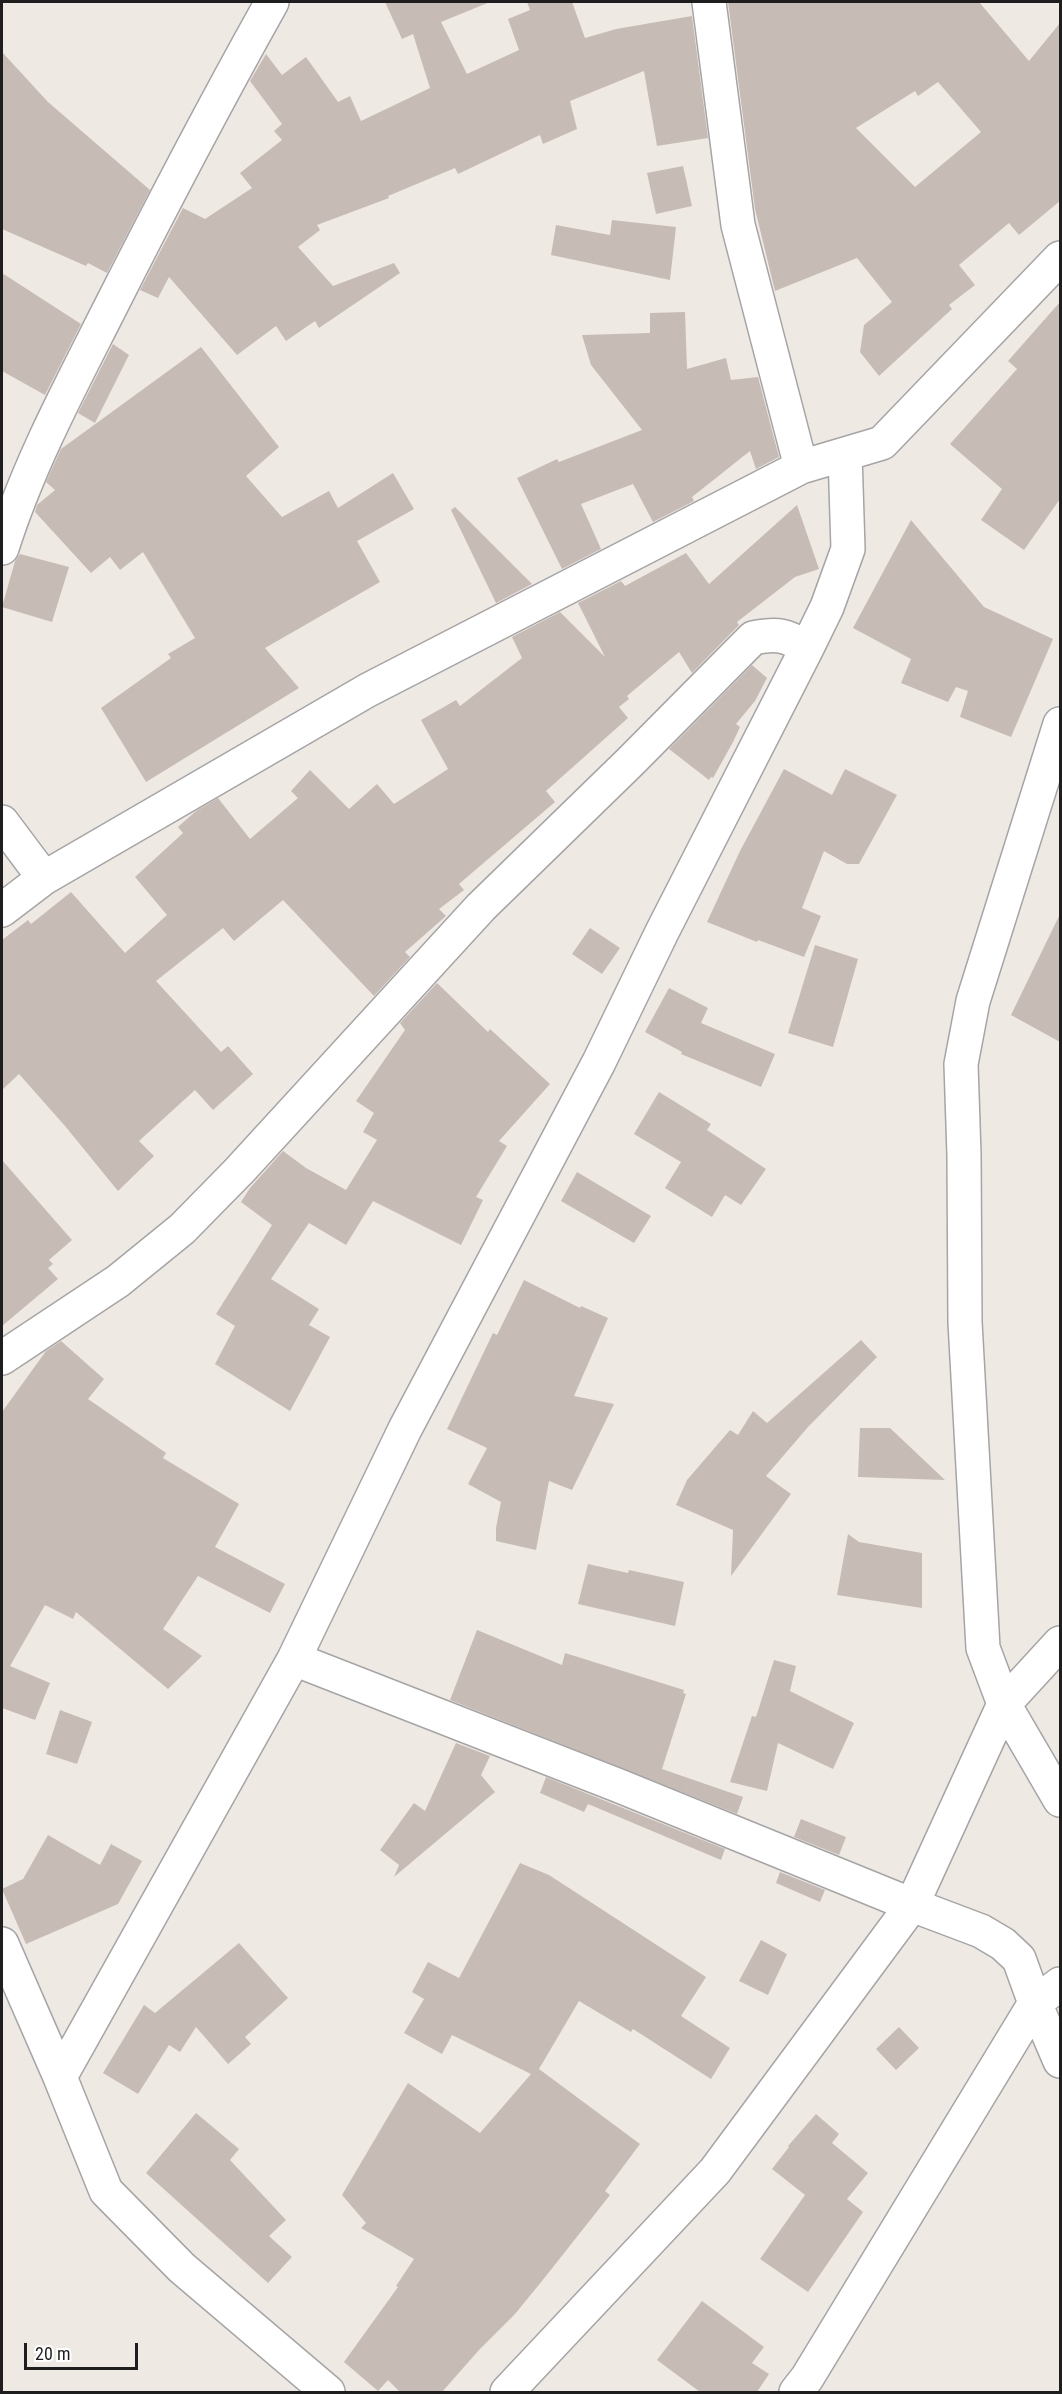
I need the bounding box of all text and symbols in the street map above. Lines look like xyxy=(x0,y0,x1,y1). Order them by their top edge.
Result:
scale bar xyxy=(27,2331,141,2369)
text: 20 m xyxy=(35,2343,70,2364)

